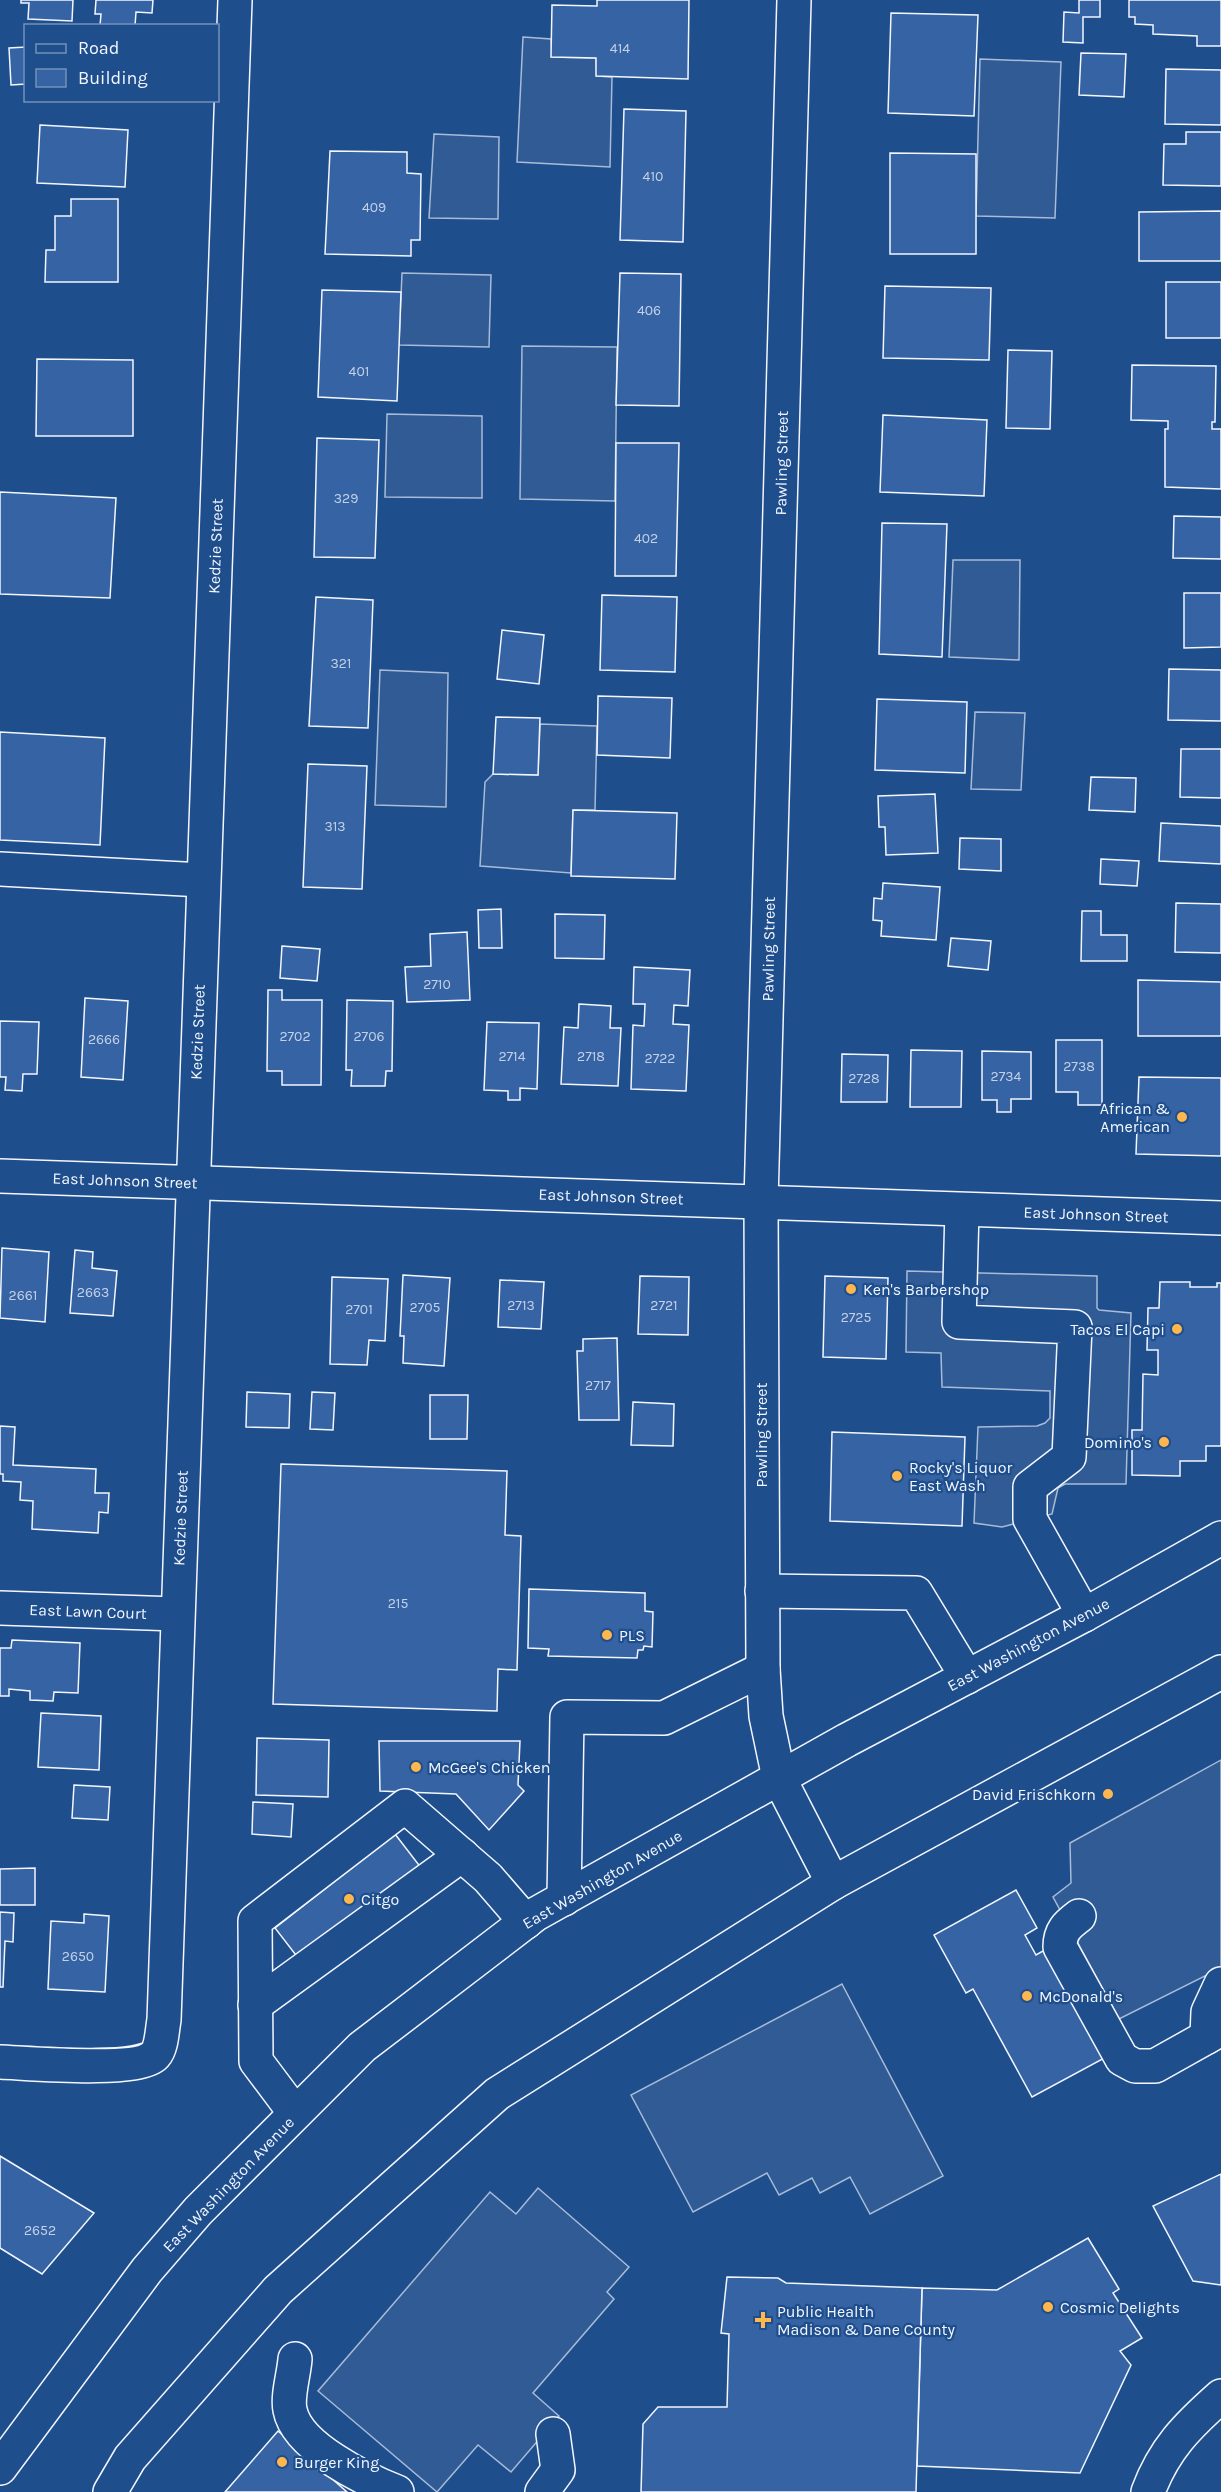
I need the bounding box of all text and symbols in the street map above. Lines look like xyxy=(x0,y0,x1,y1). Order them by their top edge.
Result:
legend xyxy=(24,24,219,102)
text: Road xyxy=(78,37,119,59)
house number: 414 xyxy=(610,40,630,57)
text: Building xyxy=(78,67,148,89)
house number: 410 xyxy=(643,168,663,185)
house number: 409 xyxy=(362,199,386,216)
house number: 406 xyxy=(637,302,661,319)
house number: 401 xyxy=(349,363,369,380)
street label: Pawling Street xyxy=(771,410,792,516)
house number: 329 xyxy=(334,490,358,507)
street label: Kedzie Street xyxy=(204,498,227,594)
house number: 402 xyxy=(634,530,658,547)
house number: 321 xyxy=(330,655,352,672)
house number: 313 xyxy=(324,818,346,835)
street label: Pawling Street xyxy=(758,896,779,1002)
house number: 2710 xyxy=(423,976,451,993)
street label: Kedzie Street xyxy=(186,984,209,1080)
house number: 2702 xyxy=(279,1028,311,1045)
house number: 2706 xyxy=(353,1028,385,1045)
house number: 2666 xyxy=(88,1031,120,1048)
house number: 2714 xyxy=(498,1048,526,1065)
house number: 2718 xyxy=(577,1048,605,1065)
house number: 2722 xyxy=(645,1050,675,1067)
house number: 2738 xyxy=(1063,1058,1095,1075)
house number: 2734 xyxy=(991,1068,1022,1085)
house number: 2728 xyxy=(848,1070,880,1087)
place label: African & American xyxy=(1100,1099,1170,1136)
marker: African & American xyxy=(1175,1110,1189,1124)
street label: East Johnson Street xyxy=(52,1168,198,1193)
street label: East Johnson Street xyxy=(538,1184,684,1209)
street label: East Johnson Street xyxy=(1023,1202,1169,1227)
place label: Ken's Barbershop xyxy=(863,1280,989,1299)
marker: Ken's Barbershop xyxy=(844,1282,858,1296)
house number: 2663 xyxy=(77,1284,109,1301)
house number: 2661 xyxy=(9,1287,37,1304)
house number: 2713 xyxy=(507,1297,535,1314)
house number: 2721 xyxy=(650,1297,678,1314)
house number: 2705 xyxy=(410,1299,441,1316)
house number: 2701 xyxy=(345,1301,373,1318)
house number: 2725 xyxy=(841,1309,871,1326)
place label: Tacos El Capi xyxy=(1070,1320,1165,1339)
marker: Tacos El Capi xyxy=(1170,1322,1184,1336)
house number: 2717 xyxy=(585,1377,611,1394)
street label: Pawling Street xyxy=(752,1383,771,1487)
place label: Domino's xyxy=(1084,1433,1152,1452)
marker: Domino's xyxy=(1157,1435,1171,1449)
place label: Rocky's Liquor East Wash xyxy=(909,1458,1012,1495)
marker: Rocky's Liquor East Wash xyxy=(890,1469,904,1483)
street label: Kedzie Street xyxy=(169,1470,192,1566)
street label: East Washington Avenue xyxy=(944,1594,1113,1695)
house number: 215 xyxy=(388,1595,408,1612)
street label: East Lawn Court xyxy=(29,1600,147,1623)
place label: PLS xyxy=(619,1626,645,1645)
marker: PLS xyxy=(600,1628,614,1642)
place label: McGee's Chicken xyxy=(428,1758,550,1777)
marker: McGee's Chicken xyxy=(409,1760,423,1774)
place label: David Frischkorn xyxy=(972,1785,1096,1804)
marker: David Frischkorn xyxy=(1101,1787,1115,1801)
street label: East Washington Avenue xyxy=(519,1826,685,1933)
place label: Citgo xyxy=(361,1890,399,1909)
marker: Citgo xyxy=(342,1892,356,1906)
house number: 2650 xyxy=(62,1948,94,1965)
place label: McDonald's xyxy=(1039,1987,1123,2006)
marker: McDonald's xyxy=(1020,1989,1034,2003)
street label: East Washington Avenue xyxy=(159,2113,298,2256)
house number: 2652 xyxy=(24,2222,56,2239)
place label: Cosmic Delights xyxy=(1060,2298,1180,2317)
marker: Cosmic Delights xyxy=(1041,2300,1055,2314)
place label: Public Health Madison & Dane County xyxy=(777,2302,956,2339)
marker: Public Health Madison & Dane County xyxy=(754,2311,772,2329)
place label: Burger King xyxy=(294,2453,379,2472)
marker: Burger King xyxy=(275,2455,289,2469)

